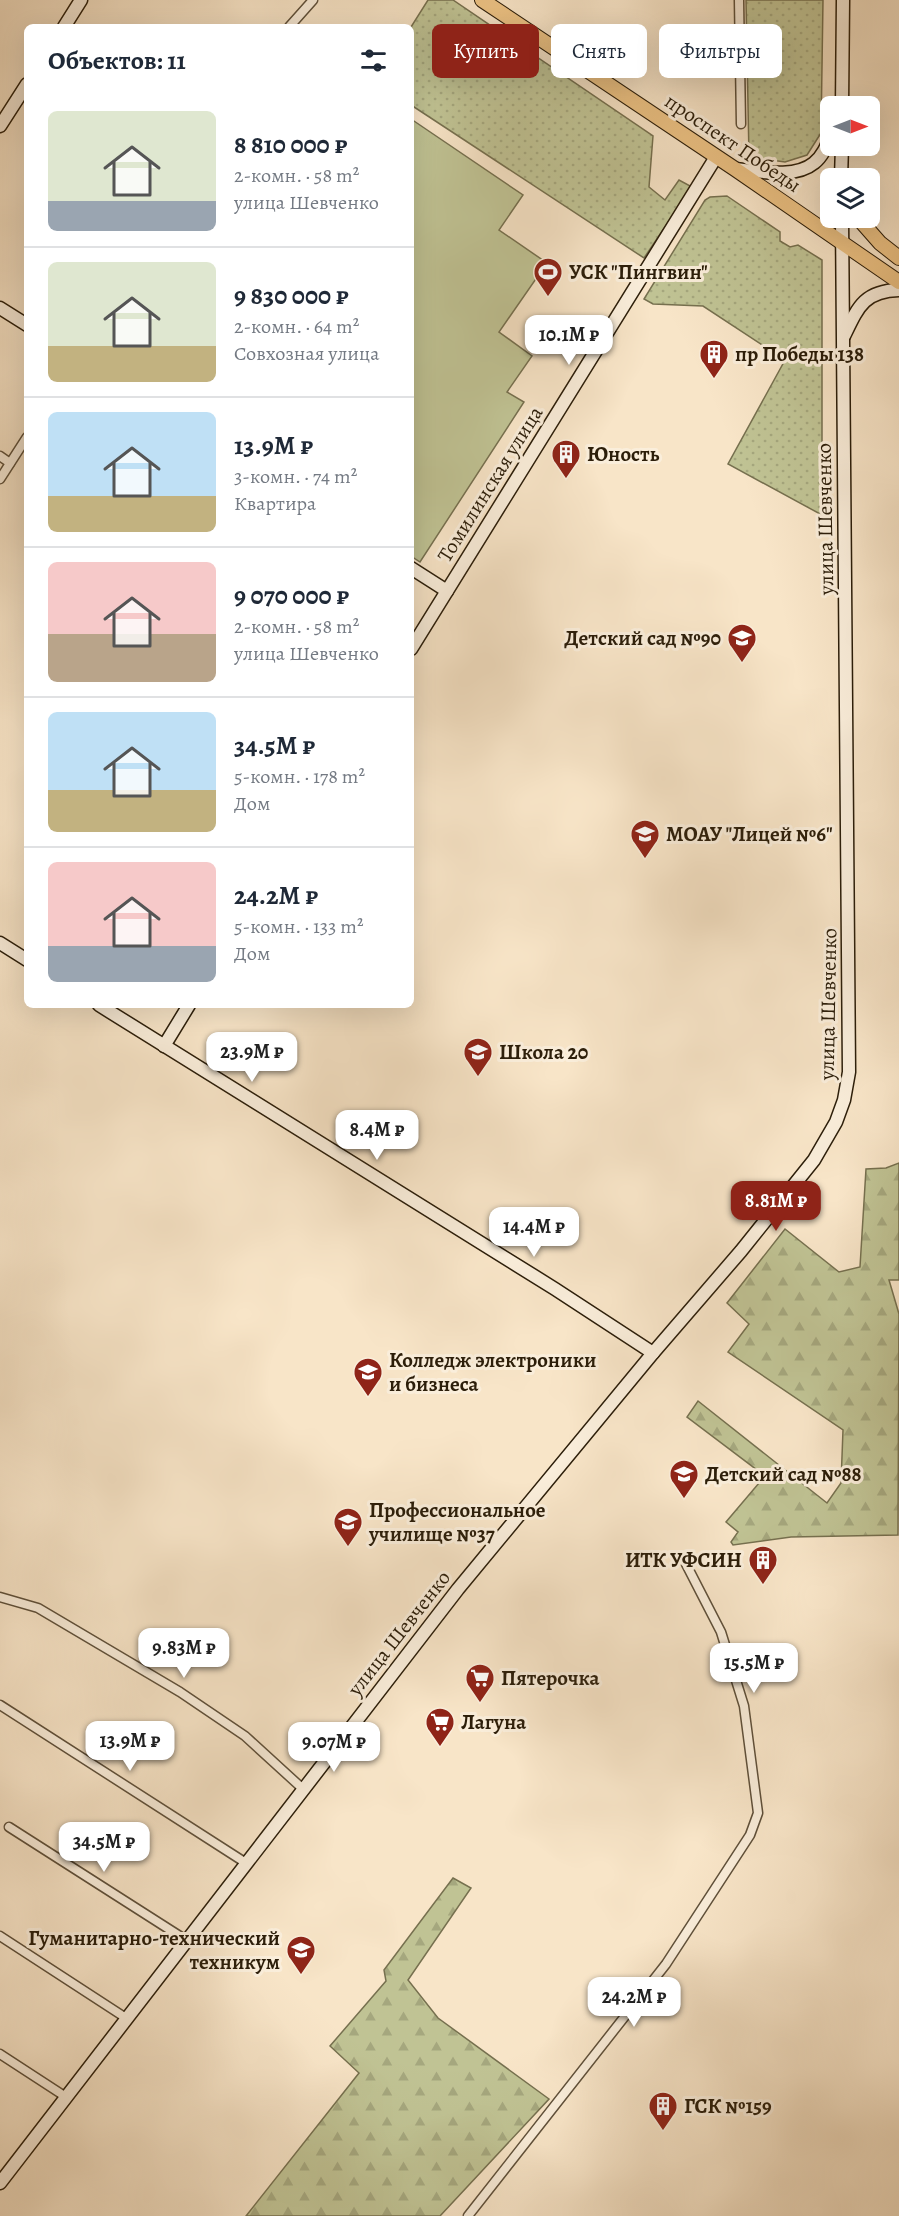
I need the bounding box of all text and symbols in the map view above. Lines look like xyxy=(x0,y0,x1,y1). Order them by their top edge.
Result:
chip: Купить xyxy=(432,24,539,78)
chip: Снять xyxy=(551,24,647,78)
chip: Фильтры xyxy=(659,24,782,78)
text: Объектов: 11 xyxy=(48,43,186,78)
icon: filters xyxy=(357,44,390,77)
street label: проспект Победы xyxy=(659,87,807,199)
north arrow xyxy=(820,96,880,156)
map controls xyxy=(820,96,880,228)
text: 8 810 000 ₽ xyxy=(234,127,347,162)
icon: home xyxy=(96,135,168,207)
text: 2-комн. · 58 m² xyxy=(234,162,359,189)
button: layers xyxy=(820,168,880,228)
text: улица Шевченко xyxy=(234,189,379,216)
sports icon: УСК "Пингвин" xyxy=(532,256,564,298)
place label: УСК "Пингвин" xyxy=(569,258,708,286)
text: 9 830 000 ₽ xyxy=(234,278,349,313)
icon: home xyxy=(96,286,168,358)
text: 2-комн. · 64 m² xyxy=(234,313,359,340)
pin: 10.1M ₽ xyxy=(514,315,624,366)
text: 10.1M ₽ xyxy=(539,321,599,348)
building icon: пр Победы 138 xyxy=(698,338,730,380)
text: Совхозная улица xyxy=(234,340,379,367)
place label: пр Победы 138 xyxy=(735,340,864,368)
street label: Томилинская улица xyxy=(431,400,550,567)
text: 13.9M ₽ xyxy=(234,428,313,463)
icon: home xyxy=(96,436,168,508)
building icon: Юность xyxy=(550,438,582,480)
place label: Юность xyxy=(587,440,660,468)
street label: улица Шевченко xyxy=(810,443,840,596)
text: 3-комн. · 74 m² xyxy=(234,463,357,490)
text: Квартира xyxy=(234,490,316,517)
text: 9 070 000 ₽ xyxy=(234,578,349,613)
icon: home xyxy=(96,586,168,658)
text: 2-комн. · 58 m² xyxy=(234,613,359,640)
school or university icon: Детский сад №90 xyxy=(726,622,758,664)
place label: Детский сад №90 xyxy=(564,624,721,652)
text: улица Шевченко xyxy=(234,640,379,667)
text: 34.5M ₽ xyxy=(234,728,315,763)
icon: home xyxy=(96,736,168,808)
text: 5-комн. · 178 m² xyxy=(234,763,365,790)
text: Дом xyxy=(234,790,270,817)
school or university icon: МОАУ "Лицей №6" xyxy=(629,818,661,860)
place label: МОАУ "Лицей №6" xyxy=(666,820,833,848)
text: 24.2M ₽ xyxy=(234,878,318,913)
icon: home xyxy=(96,886,168,958)
text: 5-комн. · 133 m² xyxy=(234,913,364,940)
street label: улица Шевченко xyxy=(813,928,843,1081)
text: Дом xyxy=(234,940,270,967)
pin: 23.9M ₽ xyxy=(197,1032,307,1083)
school or university icon: Школа 20 xyxy=(462,1036,494,1078)
text: 23.9M ₽ xyxy=(220,1038,284,1065)
place label: Школа 20 xyxy=(499,1038,589,1066)
pin: 8.4M ₽ xyxy=(328,1110,426,1161)
text: 8.4M ₽ xyxy=(350,1116,404,1143)
pin: 8.81M ₽ xyxy=(721,1181,831,1232)
text: 8.81M ₽ xyxy=(745,1187,807,1214)
pin: 14.4M ₽ xyxy=(479,1207,589,1258)
text: 14.4M ₽ xyxy=(503,1213,565,1240)
place label: Колледж электроники и бизнеса xyxy=(389,1346,596,1398)
school or university icon: Колледж электроники и бизнеса xyxy=(352,1356,384,1398)
school or university icon: Детский сад №88 xyxy=(668,1458,700,1500)
place label: Детский сад №88 xyxy=(705,1460,862,1488)
place label: Профессиональное училище №37 xyxy=(368,1496,546,1548)
school or university icon: Профессиональное училище №37 xyxy=(332,1506,364,1548)
building icon: ИТК УФСИН xyxy=(747,1544,779,1586)
place label: ИТК УФСИН xyxy=(625,1546,742,1574)
street label: улица Шевченко xyxy=(340,1564,457,1702)
pin: 9.83M ₽ xyxy=(129,1628,239,1679)
text: 9.83M ₽ xyxy=(152,1634,216,1661)
pin: 15.5M ₽ xyxy=(699,1643,809,1694)
text: 15.5M ₽ xyxy=(724,1649,784,1676)
supermarket icon: Пятерочка xyxy=(464,1662,496,1704)
place label: Пятерочка xyxy=(501,1664,600,1692)
supermarket icon: Лагуна xyxy=(424,1706,456,1748)
place label: Лагуна xyxy=(461,1708,526,1736)
pin: 13.9M ₽ xyxy=(75,1721,185,1772)
pin: 9.07M ₽ xyxy=(279,1722,389,1773)
text: 13.9M ₽ xyxy=(100,1727,160,1754)
text: 9.07M ₽ xyxy=(302,1728,366,1755)
pin: 34.5M ₽ xyxy=(49,1822,159,1873)
text: 34.5M ₽ xyxy=(73,1828,135,1855)
place label: Гуманитарно-технический техникум xyxy=(28,1924,280,1976)
school or university icon: Гуманитарно-технический техникум xyxy=(285,1934,317,1976)
pin: 24.2M ₽ xyxy=(579,1977,689,2028)
text: 24.2M ₽ xyxy=(602,1983,666,2010)
building icon: ГСК №159 xyxy=(647,2090,679,2132)
place label: ГСК №159 xyxy=(684,2092,772,2120)

